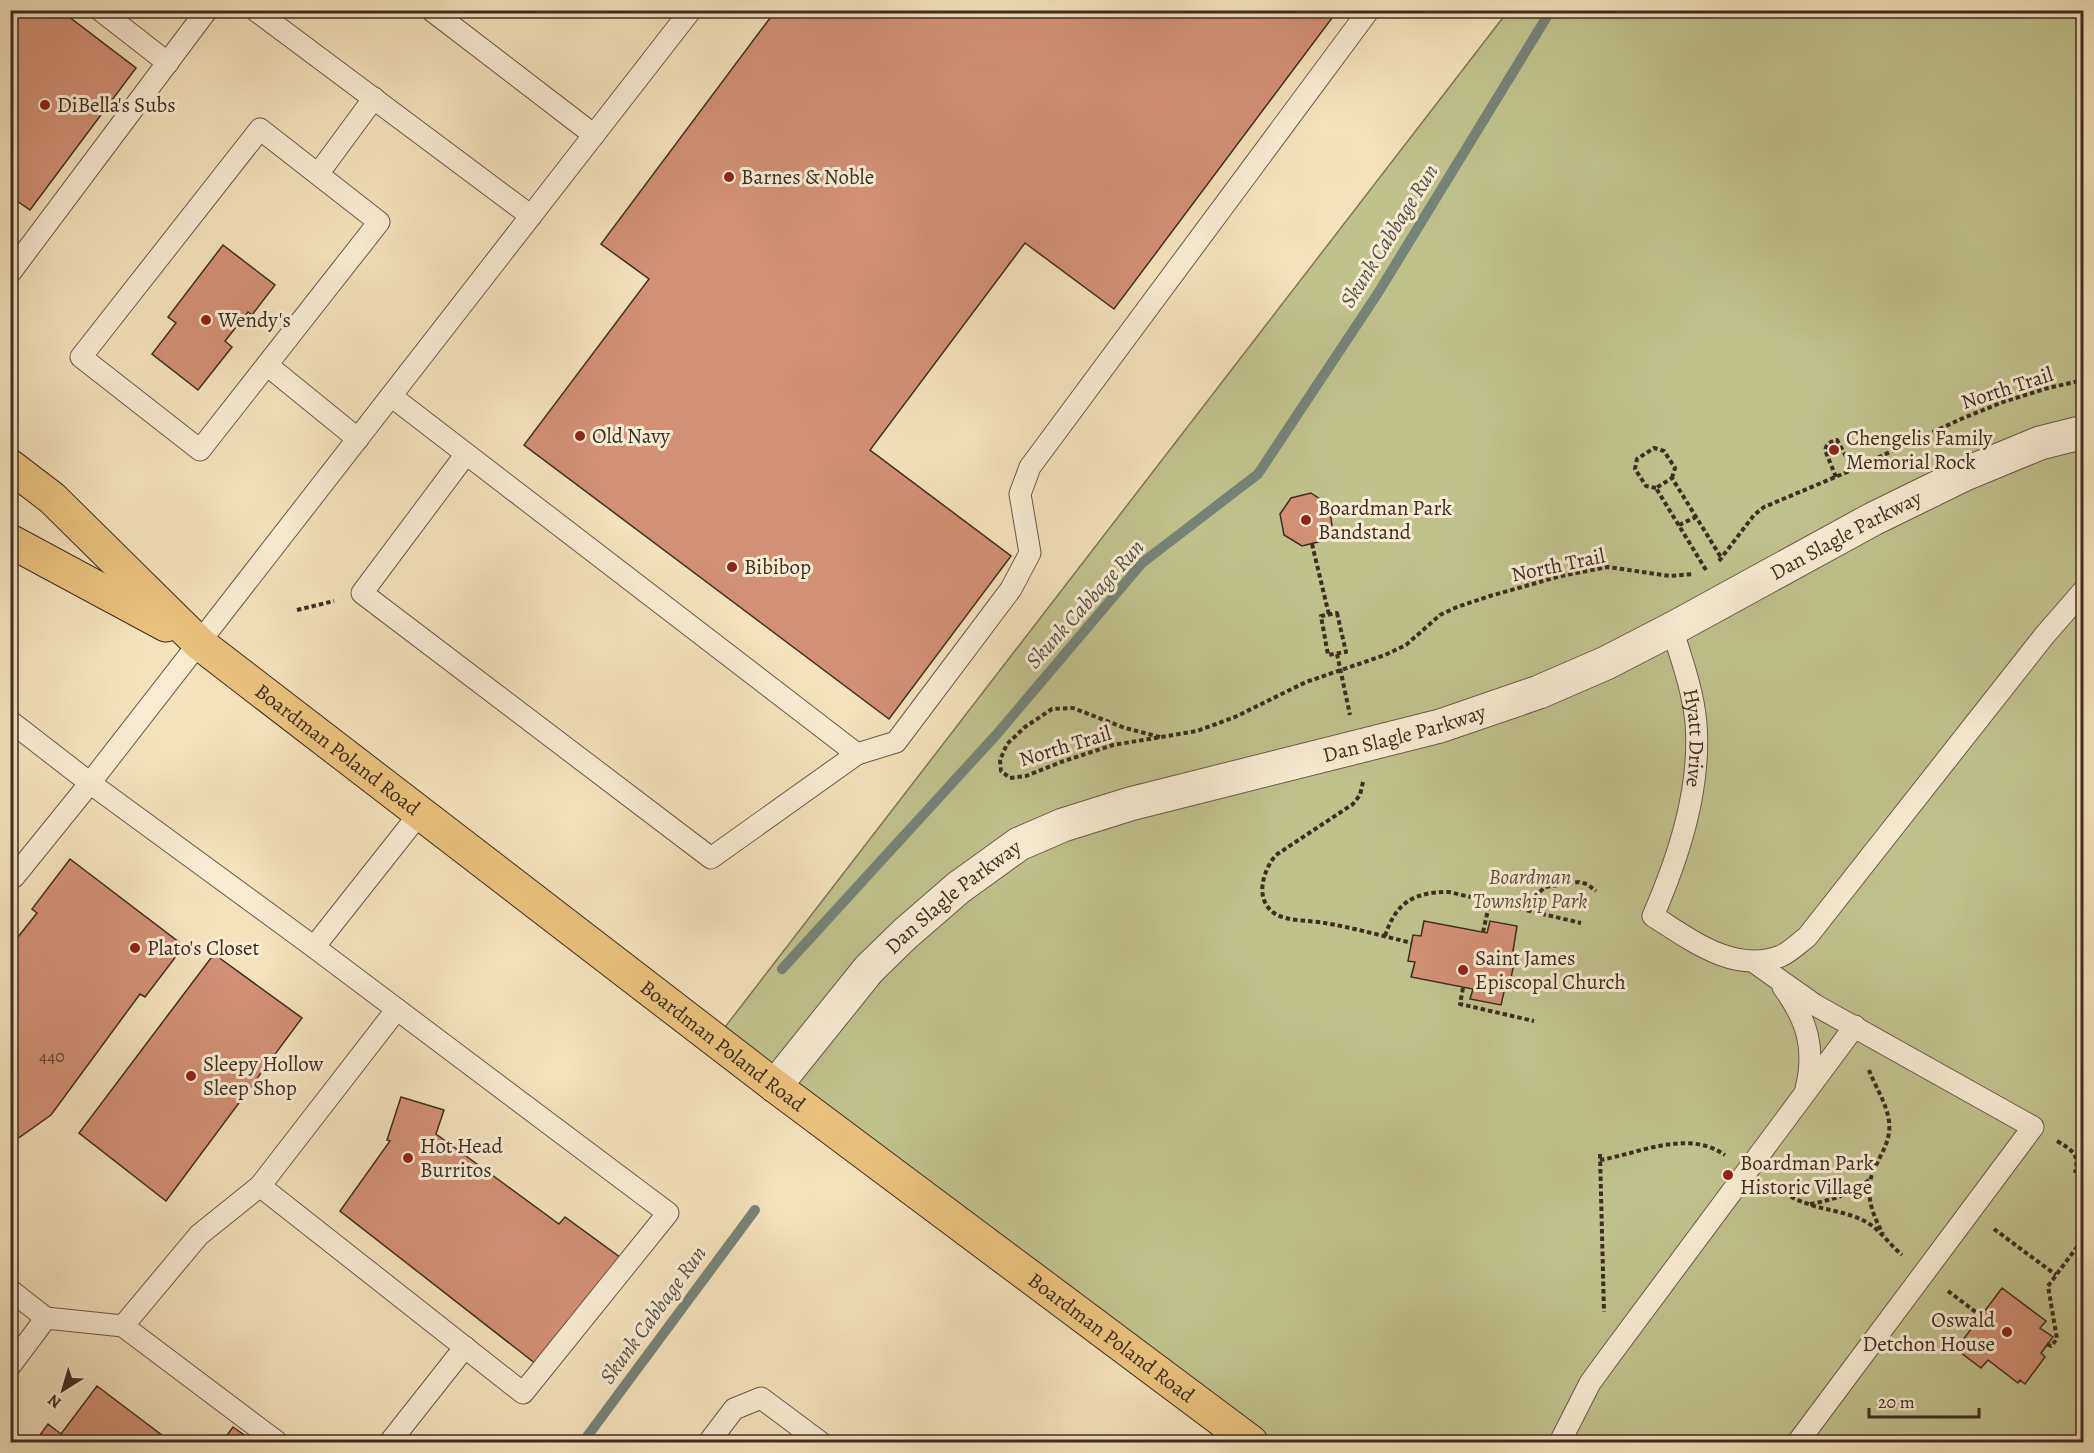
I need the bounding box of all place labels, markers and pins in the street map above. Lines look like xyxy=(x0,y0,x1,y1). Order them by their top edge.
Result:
place label: DiBella's Subs xyxy=(57,91,176,119)
marker: DiBella's Subs xyxy=(38,98,52,112)
place label: Barnes & Noble xyxy=(741,163,874,191)
marker: Barnes & Noble xyxy=(722,170,736,184)
place label: Wendy's xyxy=(217,306,291,334)
marker: Wendy's xyxy=(199,313,213,327)
place label: Old Navy xyxy=(592,422,671,450)
place label: Chengelis Family Memorial Rock xyxy=(1846,424,1993,476)
marker: Old Navy xyxy=(573,429,587,443)
marker: Chengelis Family Memorial Rock xyxy=(1827,443,1841,457)
place label: Boardman Park Bandstand xyxy=(1318,494,1453,546)
marker: Boardman Park Bandstand xyxy=(1299,513,1313,527)
place label: Bibibop xyxy=(744,553,811,581)
marker: Bibibop xyxy=(725,560,739,574)
place label: Plato's Closet xyxy=(147,934,259,962)
marker: Plato's Closet xyxy=(128,941,142,955)
place label: Saint James Episcopal Church xyxy=(1475,944,1626,996)
marker: Saint James Episcopal Church xyxy=(1456,963,1470,977)
place label: Sleepy Hollow Sleep Shop xyxy=(203,1050,323,1102)
marker: Sleepy Hollow Sleep Shop xyxy=(184,1069,198,1083)
place label: Hot Head Burritos xyxy=(420,1132,504,1184)
place label: Boardman Park Historic Village xyxy=(1740,1149,1875,1201)
marker: Hot Head Burritos xyxy=(401,1151,415,1165)
marker: Boardman Park Historic Village xyxy=(1721,1168,1735,1182)
place label: Oswald Detchon House xyxy=(1863,1306,1996,1358)
marker: Oswald Detchon House xyxy=(2000,1325,2014,1339)

